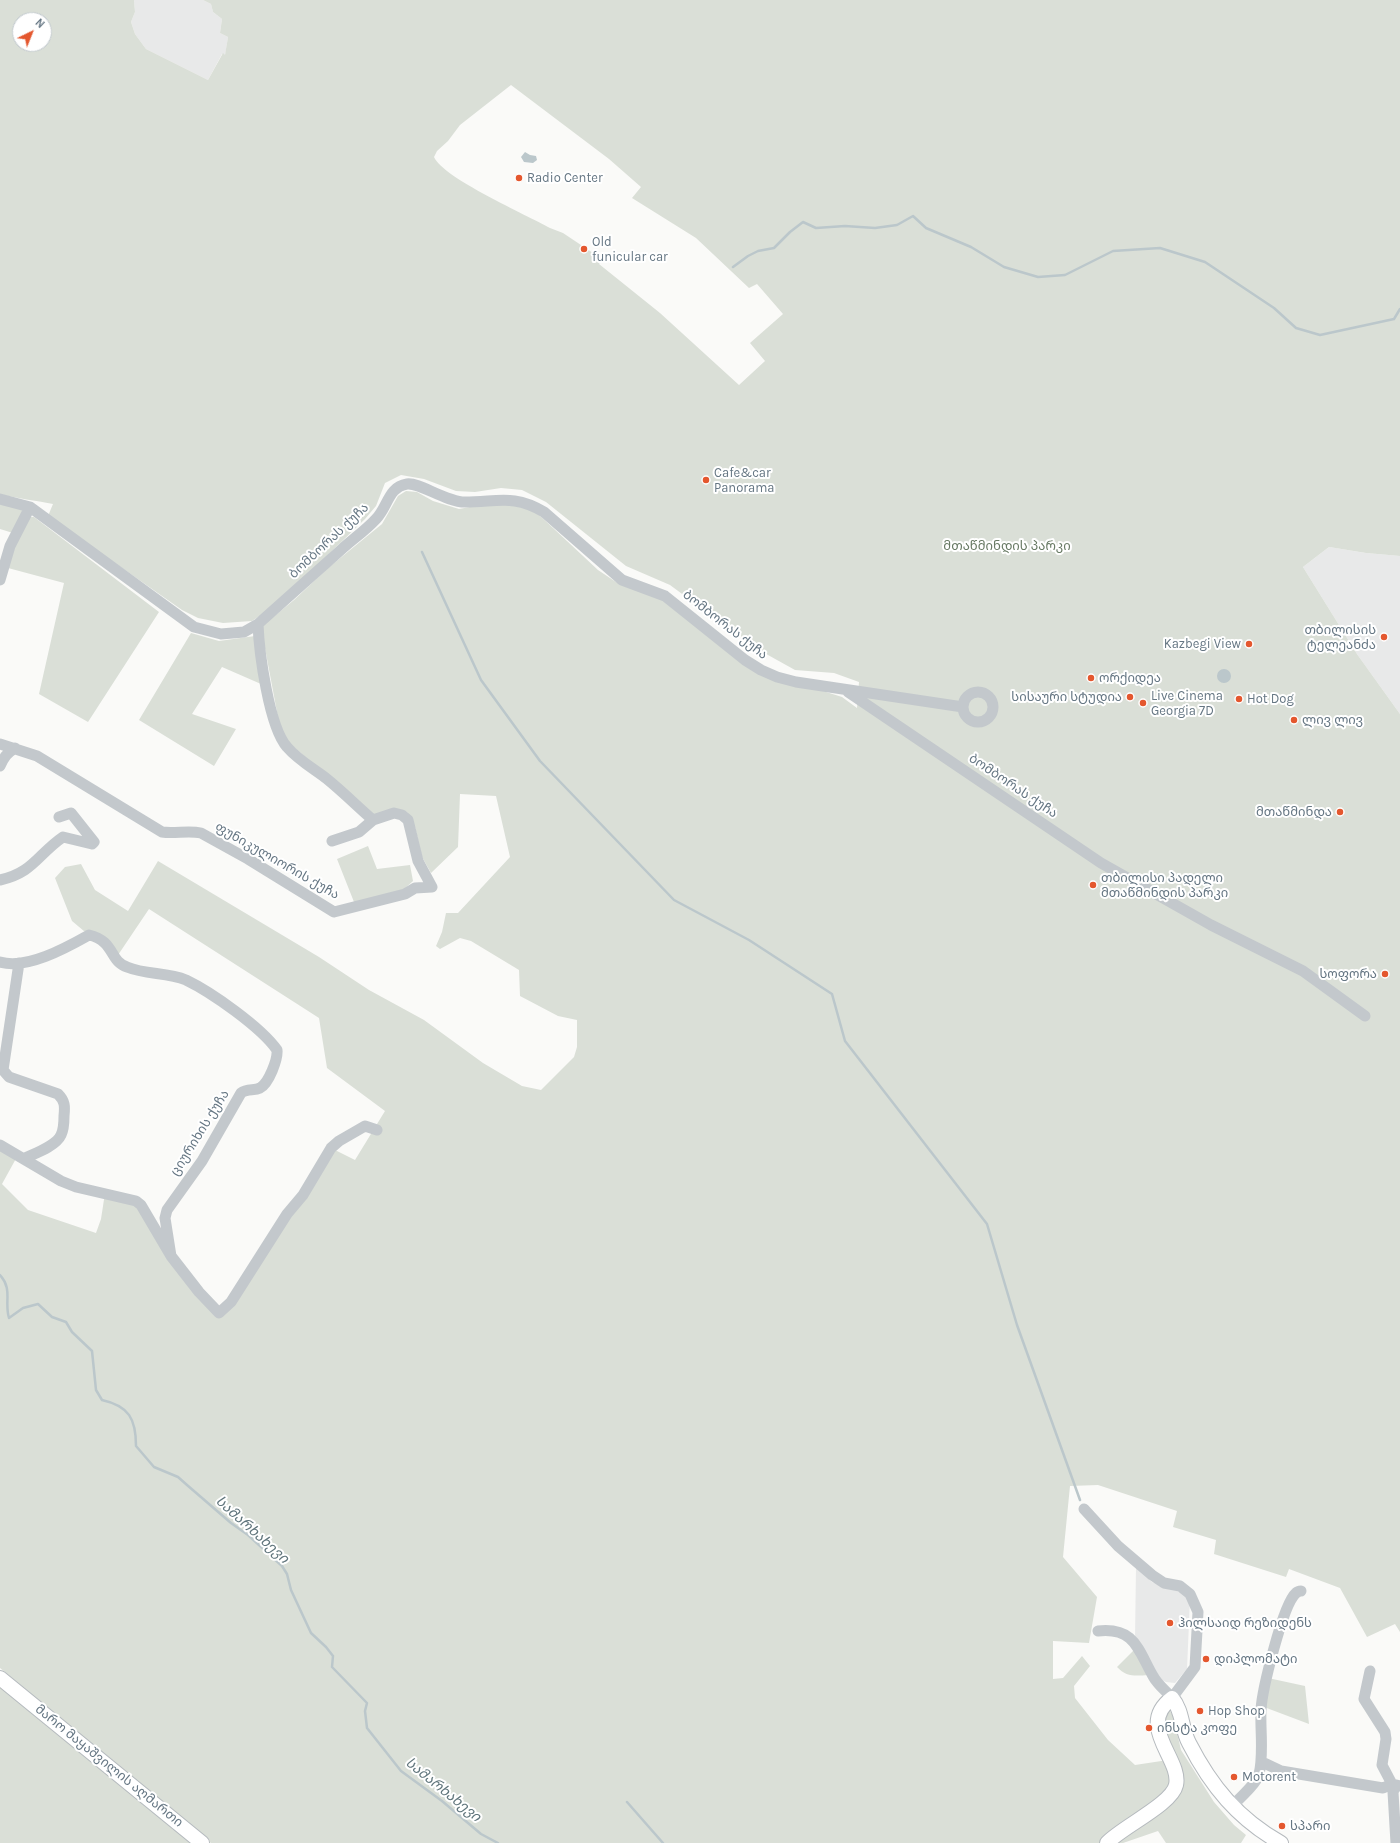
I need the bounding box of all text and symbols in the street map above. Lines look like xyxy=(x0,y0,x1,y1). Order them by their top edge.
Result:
north arrow xyxy=(12,12,52,52)
text: N xyxy=(33,16,47,31)
place label: Radio Center xyxy=(527,170,603,186)
marker: Radio Center xyxy=(514,173,524,183)
place label: Old funicular car xyxy=(592,234,668,265)
marker: Old funicular car xyxy=(579,244,589,254)
place label: Cafe&car Panorama xyxy=(714,465,774,496)
marker: Cafe&car Panorama xyxy=(701,475,711,485)
street label: ბომბორას ქუჩა xyxy=(286,500,372,582)
park label: მთაწმინდის პარკი xyxy=(943,538,1071,554)
street label: ბომბორას ქუჩა xyxy=(679,587,771,663)
place label: თბილისის ტელეანძა xyxy=(1304,622,1376,653)
marker: თბილისის ტელეანძა xyxy=(1379,632,1389,642)
place label: Kazbegi View xyxy=(1164,636,1241,652)
marker: Kazbegi View xyxy=(1244,639,1254,649)
place label: ორქიდეა xyxy=(1099,670,1161,686)
marker: ორქიდეა xyxy=(1086,673,1096,683)
place label: Live Cinema Georgia 7D xyxy=(1151,688,1223,719)
place label: სისაური სტუდია xyxy=(1011,689,1122,705)
place label: Hot Dog xyxy=(1247,691,1294,707)
marker: სისაური სტუდია xyxy=(1125,692,1135,702)
marker: Hot Dog xyxy=(1234,694,1244,704)
marker: Live Cinema Georgia 7D xyxy=(1138,698,1148,708)
place label: ლივ ლივ xyxy=(1302,712,1363,728)
marker: ლივ ლივ xyxy=(1289,715,1299,725)
street label: ბომბორას ქუჩა xyxy=(966,751,1060,821)
place label: მთაწმინდა xyxy=(1256,804,1332,820)
marker: მთაწმინდა xyxy=(1335,807,1345,817)
street label: ფუნიკულიორის ქუჩა xyxy=(212,819,342,903)
place label: თბილისი პადელი მთაწმინდის პარკი xyxy=(1101,870,1228,901)
marker: თბილისი პადელი მთაწმინდის პარკი xyxy=(1088,880,1098,890)
place label: სოფორა xyxy=(1320,966,1377,982)
marker: სოფორა xyxy=(1380,969,1390,979)
street label: ციურიხის ქუჩა xyxy=(167,1087,233,1179)
water label: სამარხახევი xyxy=(212,1493,292,1567)
place label: ჰილსაიდ რეზიდენს xyxy=(1178,1615,1312,1631)
marker: ჰილსაიდ რეზიდენს xyxy=(1165,1618,1175,1628)
place label: დიპლომატი xyxy=(1214,1651,1297,1667)
marker: დიპლომატი xyxy=(1201,1654,1211,1664)
street label: მარო მაყაშვილის აღმართი xyxy=(32,1701,186,1831)
place label: Hop Shop xyxy=(1208,1703,1265,1719)
marker: Hop Shop xyxy=(1195,1706,1205,1716)
place label: ინსტა კოფე xyxy=(1157,1720,1237,1736)
marker: ინსტა კოფე xyxy=(1144,1723,1154,1733)
water label: სამარხახევი xyxy=(402,1754,484,1826)
place label: Motorent xyxy=(1242,1769,1296,1785)
marker: Motorent xyxy=(1229,1772,1239,1782)
place label: სპარი xyxy=(1290,1818,1330,1834)
marker: სპარი xyxy=(1277,1821,1287,1831)

